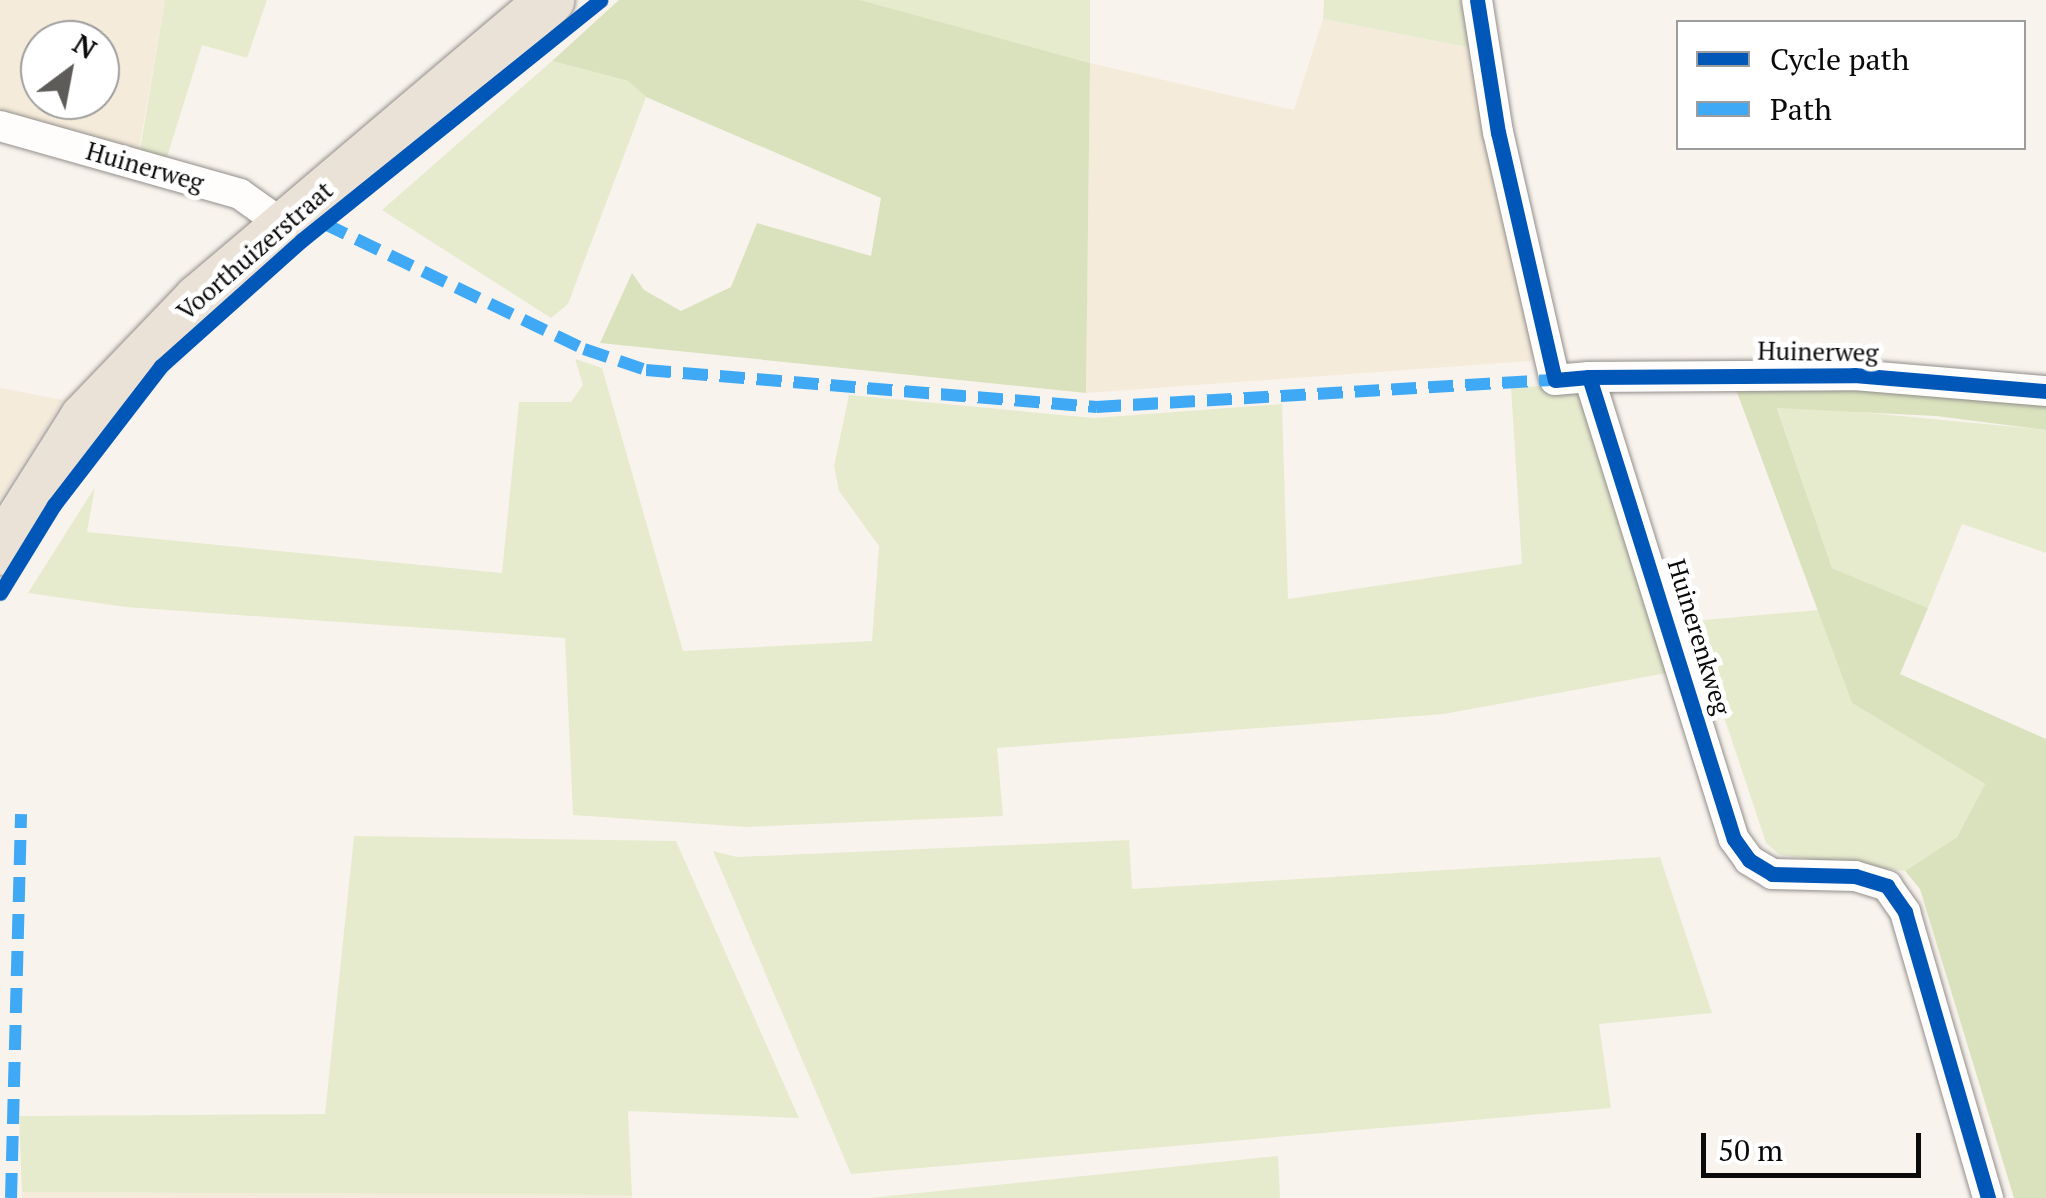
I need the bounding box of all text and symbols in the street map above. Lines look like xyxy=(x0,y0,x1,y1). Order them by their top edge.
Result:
north arrow xyxy=(20,20,120,120)
legend xyxy=(1676,20,2026,150)
text: N xyxy=(66,25,104,67)
text: Cycle path xyxy=(1770,39,1909,79)
text: Path xyxy=(1770,89,1832,129)
street label: Huinerweg xyxy=(83,136,207,198)
street label: Voorthuizerstraat xyxy=(171,175,339,327)
street label: Huinerweg xyxy=(1757,336,1879,368)
street label: Huinerenkweg xyxy=(1661,556,1737,718)
scale bar xyxy=(1706,1113,1926,1175)
text: 50 m xyxy=(1718,1130,1783,1170)

